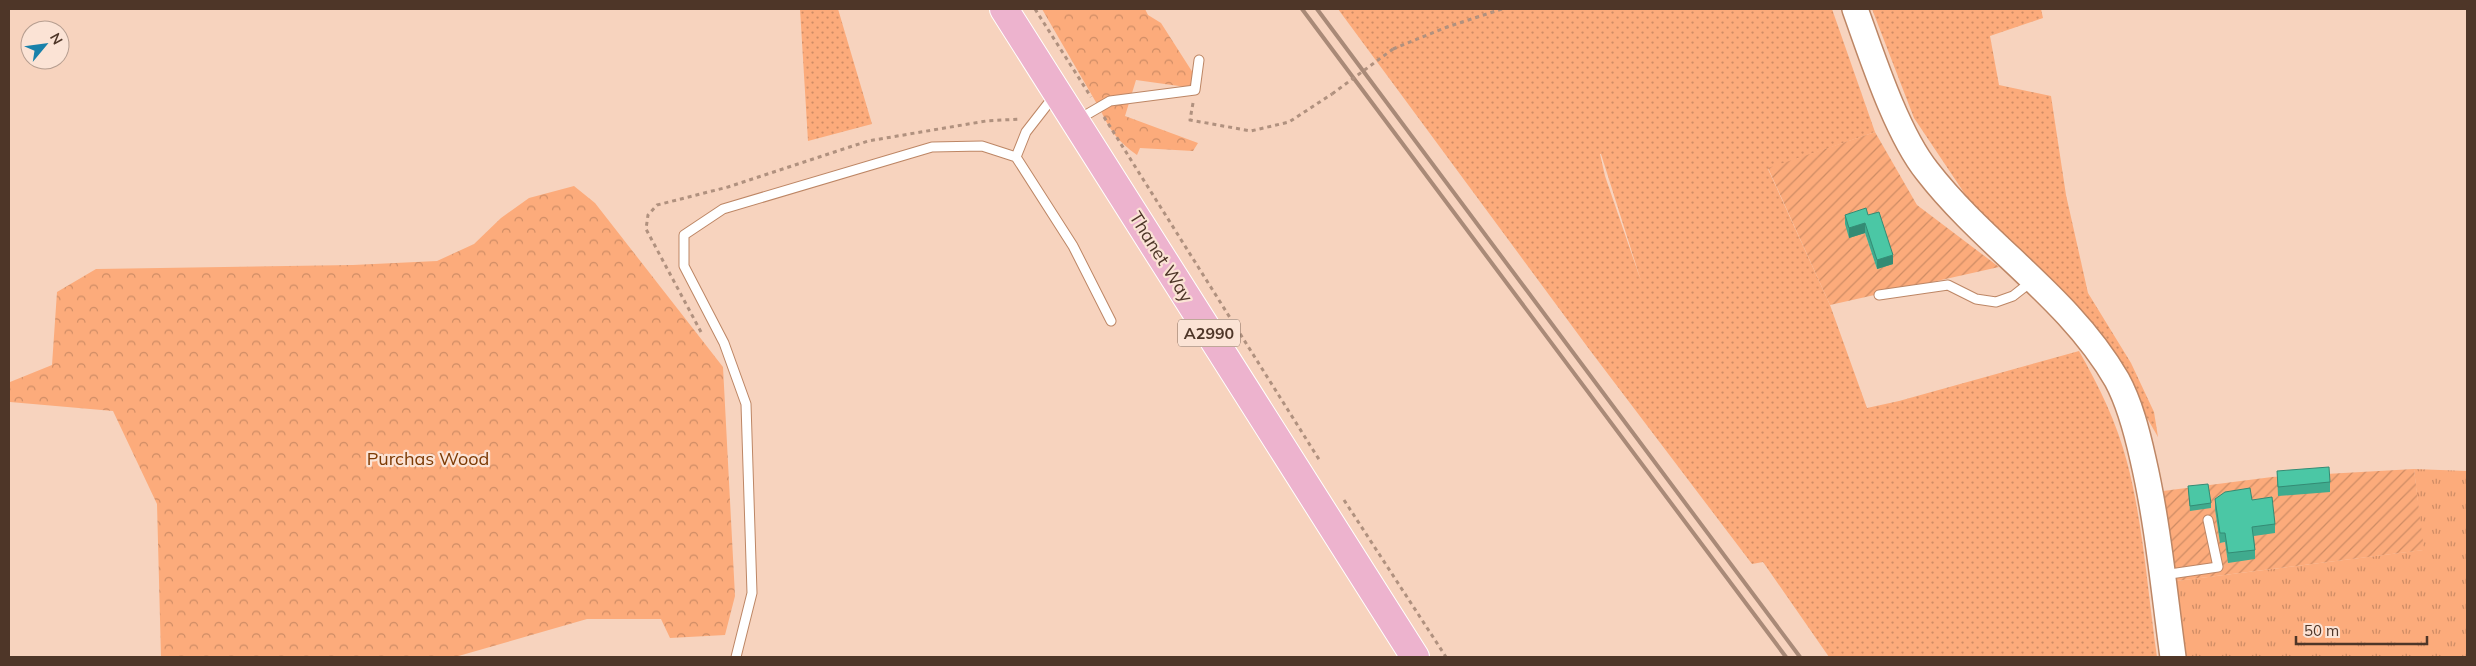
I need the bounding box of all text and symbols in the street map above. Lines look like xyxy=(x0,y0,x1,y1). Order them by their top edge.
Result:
north arrow xyxy=(20,20,70,70)
text: N xyxy=(46,30,67,48)
street label: Thanet Way xyxy=(1124,207,1199,307)
road number: A2990 xyxy=(1178,319,1240,346)
park label: Purchas Wood xyxy=(367,447,489,470)
scale bar xyxy=(2296,614,2427,646)
text: 50 m xyxy=(2304,621,2339,640)

